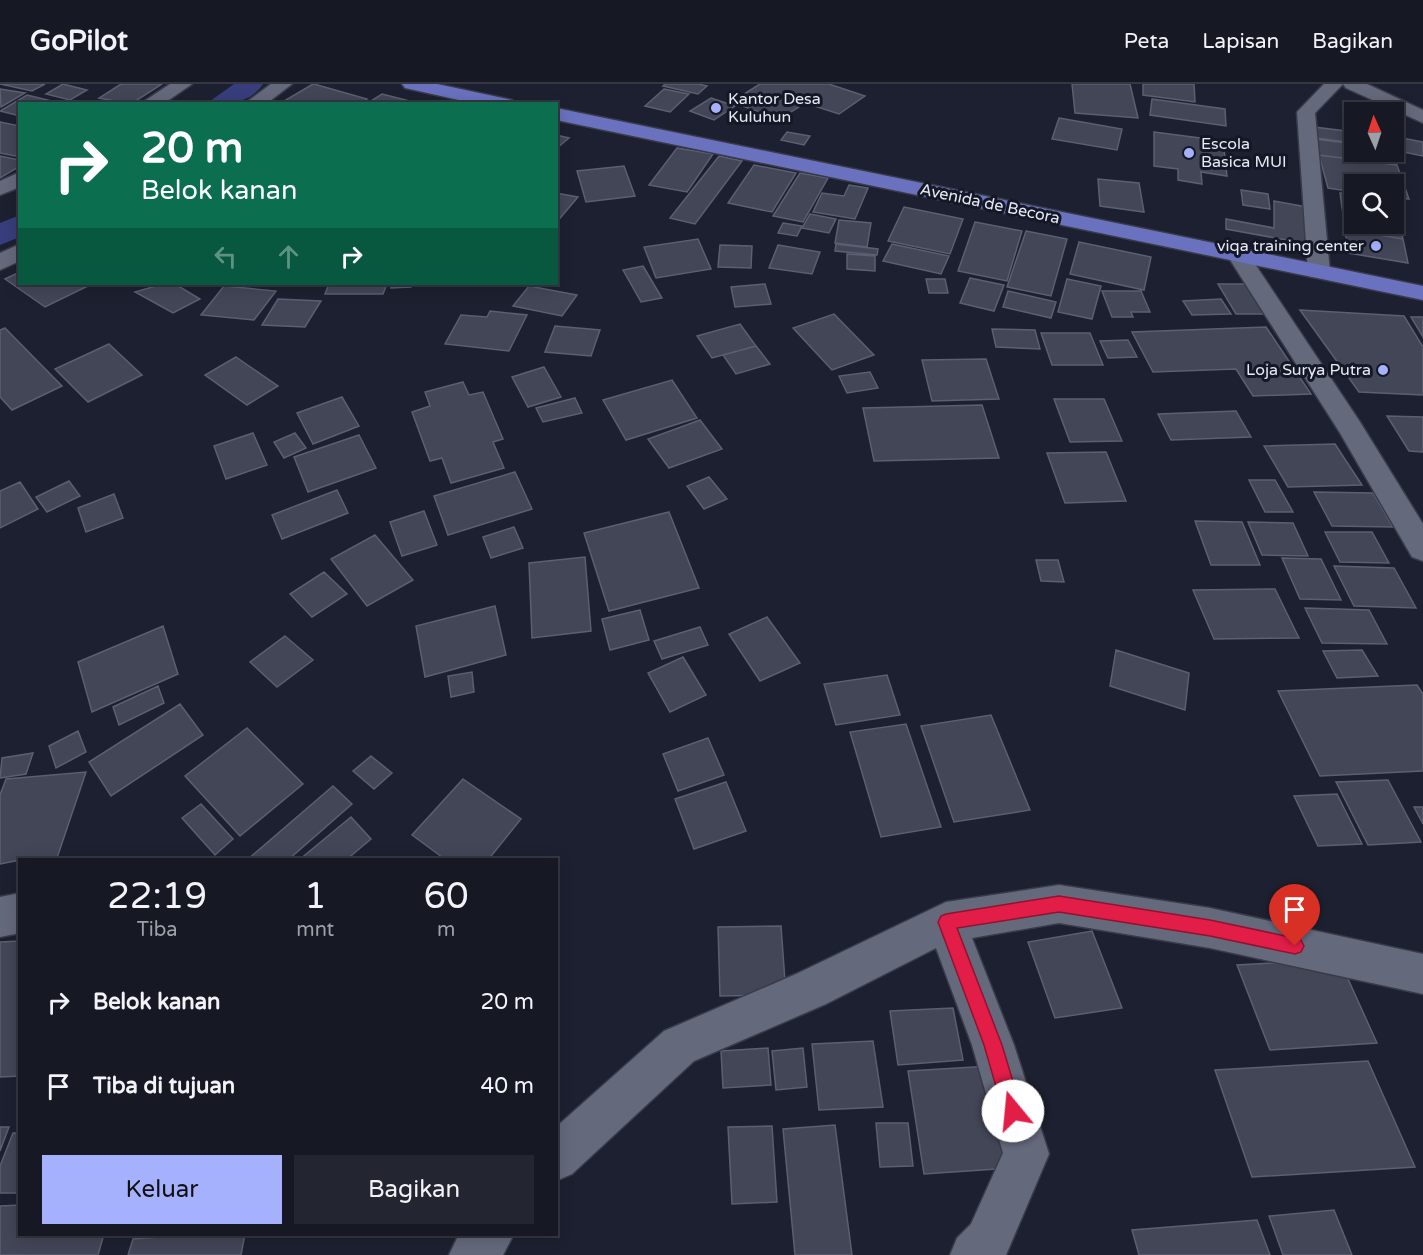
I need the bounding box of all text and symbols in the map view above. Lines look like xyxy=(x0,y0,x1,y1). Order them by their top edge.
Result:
text: GoPilot xyxy=(30,24,128,58)
text: Peta xyxy=(1124,29,1169,54)
text: Lapisan xyxy=(1202,29,1279,54)
text: Bagikan xyxy=(1312,29,1393,54)
place label: Kantor Desa Kuluhun xyxy=(728,89,821,127)
marker: Kantor Desa Kuluhun xyxy=(709,101,723,115)
north arrow xyxy=(1344,102,1404,162)
map controls xyxy=(1344,102,1404,234)
text: 20 m xyxy=(141,123,243,174)
icon: right xyxy=(42,126,120,204)
place label: Escola Basica MUI xyxy=(1201,134,1287,172)
marker: Escola Basica MUI xyxy=(1182,146,1196,160)
text: Belok kanan xyxy=(141,174,297,207)
button: search xyxy=(1344,174,1404,234)
street label: Avenida de Becora xyxy=(918,179,1062,229)
place label: viqa training center xyxy=(1217,236,1365,256)
marker: viqa training center xyxy=(1369,239,1383,253)
icon: left xyxy=(209,240,242,273)
icon: ahead xyxy=(272,240,305,273)
icon: right xyxy=(335,240,368,273)
place label: Loja Surya Putra xyxy=(1246,360,1371,380)
marker: Loja Surya Putra xyxy=(1376,363,1390,377)
text: 22:19 xyxy=(107,875,207,918)
text: 1 xyxy=(304,875,327,918)
text: 60 xyxy=(424,875,469,918)
pin xyxy=(1269,884,1320,946)
icon: arrive xyxy=(1278,893,1311,926)
text: Tiba xyxy=(137,918,178,942)
text: mnt xyxy=(296,918,334,942)
text: m xyxy=(437,918,455,942)
icon: right xyxy=(42,986,75,1019)
text: Belok kanan xyxy=(93,989,220,1015)
text: 20 m xyxy=(480,989,534,1015)
icon: arrive xyxy=(42,1070,75,1103)
text: Tiba di tujuan xyxy=(93,1073,235,1099)
text: 40 m xyxy=(480,1073,534,1099)
position arrow xyxy=(981,1079,1045,1143)
button: Keluar xyxy=(42,1155,282,1224)
button: Bagikan xyxy=(294,1155,534,1224)

